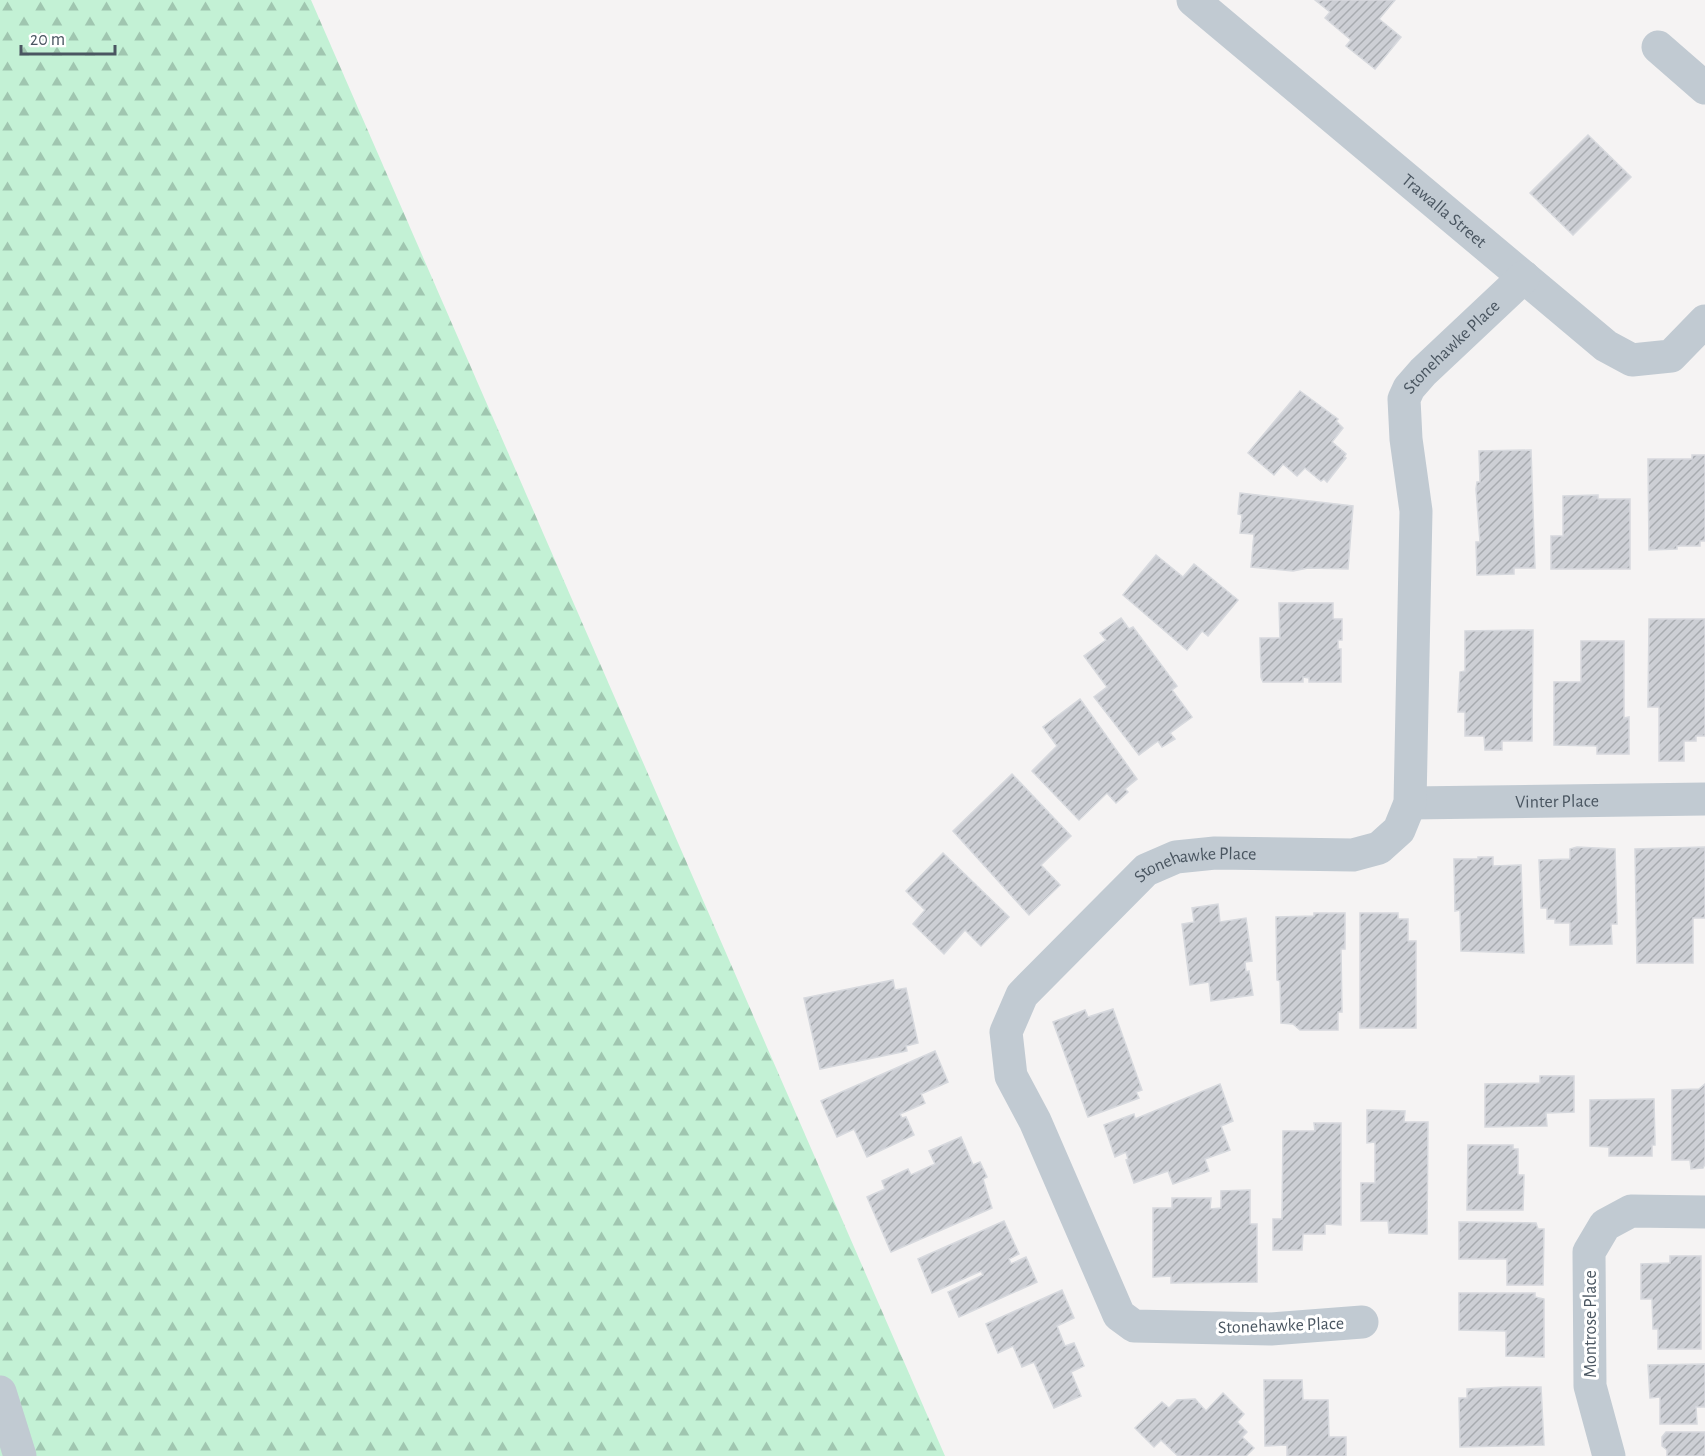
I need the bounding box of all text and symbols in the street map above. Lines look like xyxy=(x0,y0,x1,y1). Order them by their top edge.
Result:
scale bar xyxy=(21,18,116,56)
text: 20 m xyxy=(30,31,65,49)
street label: Trawalla Street xyxy=(1398,171,1490,252)
street label: Stonehawke Place xyxy=(1400,297,1504,398)
street label: Vinter Place xyxy=(1515,792,1599,812)
street label: Stonehawke Place xyxy=(1131,845,1256,886)
street label: Montrose Place xyxy=(1582,1270,1600,1378)
street label: Stonehawke Place xyxy=(1218,1315,1344,1337)

